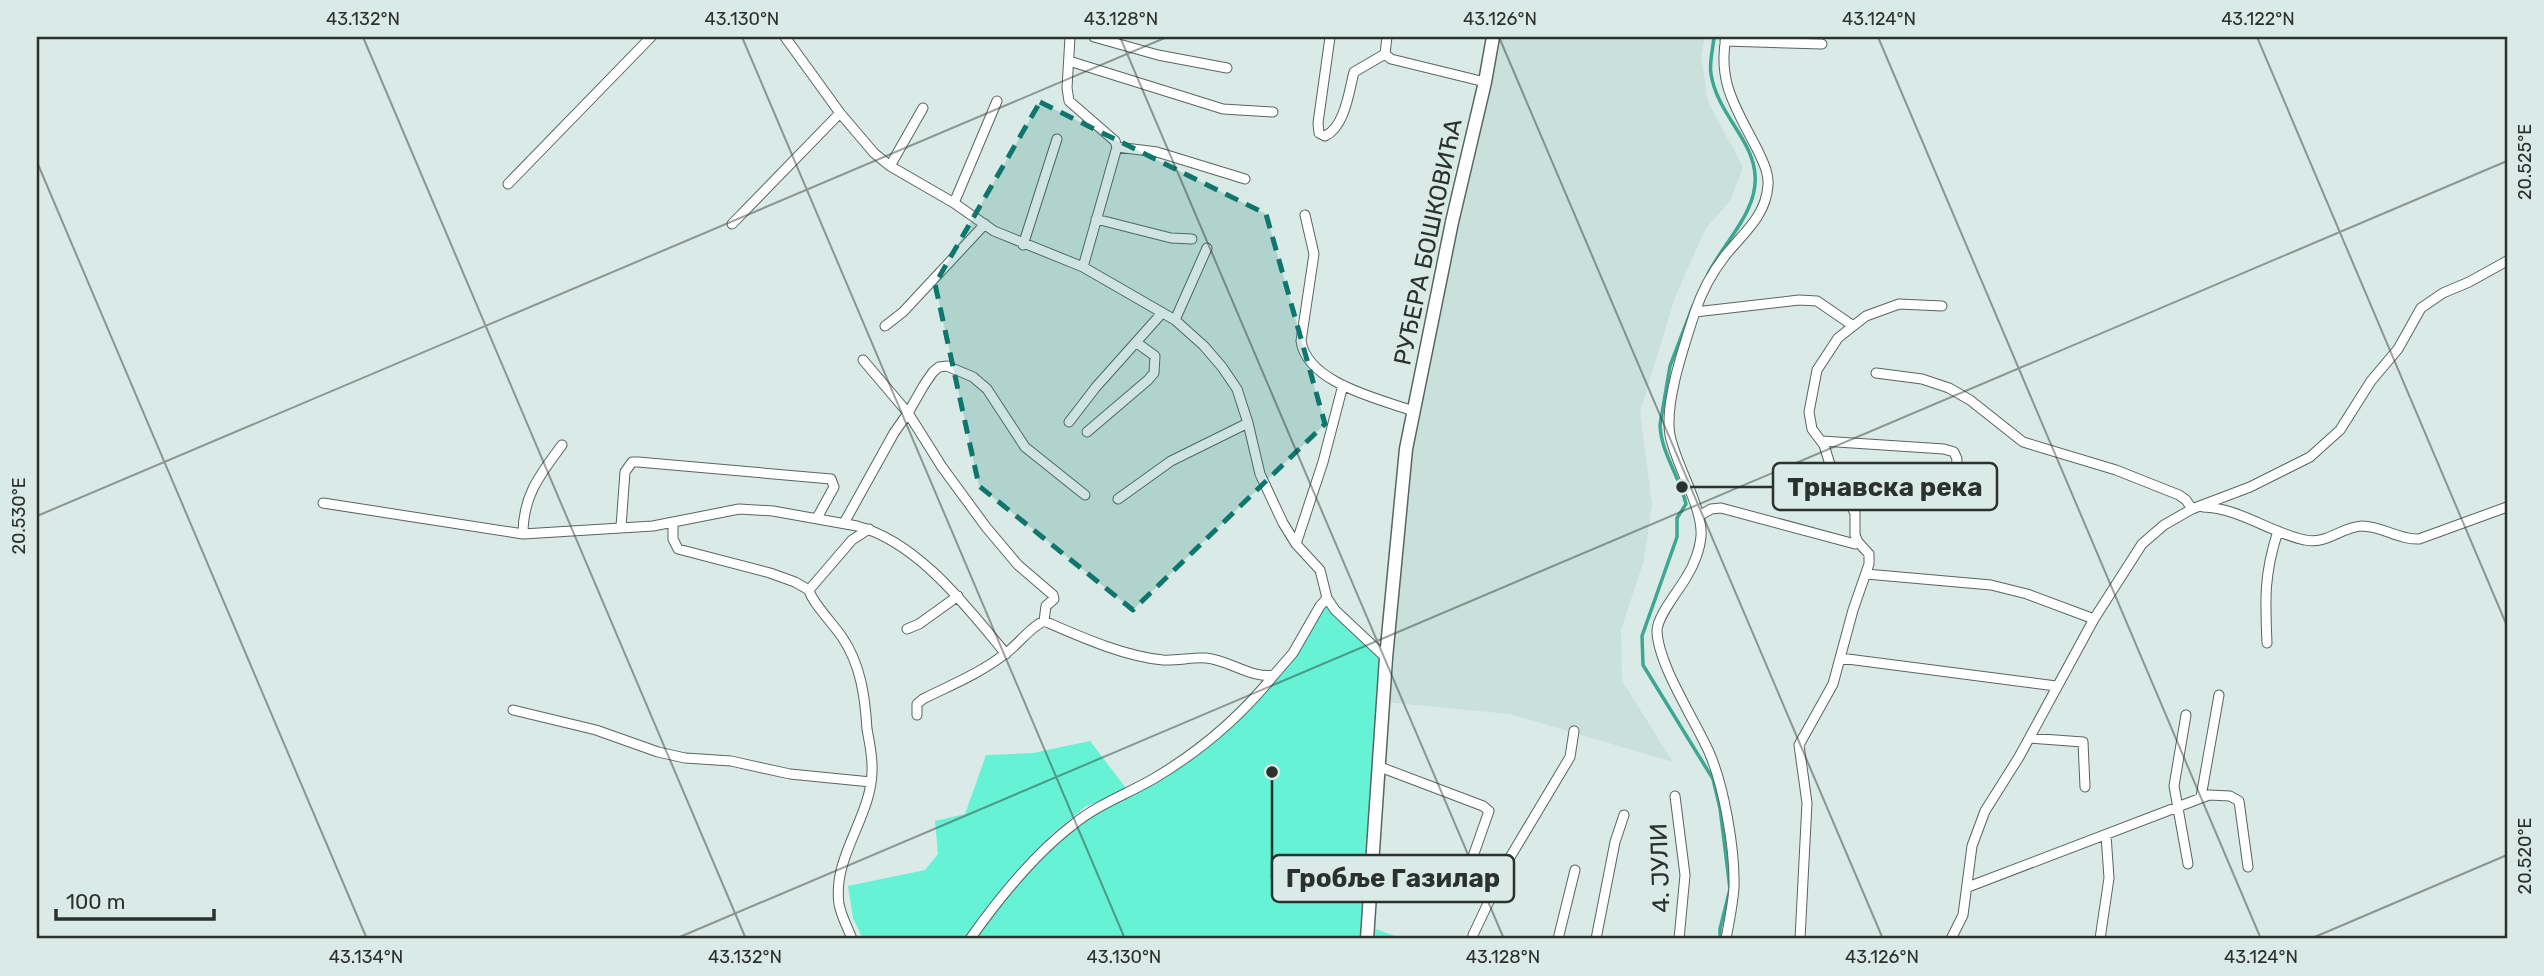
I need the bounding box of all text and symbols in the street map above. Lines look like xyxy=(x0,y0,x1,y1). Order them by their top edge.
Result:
text: 43.132°N xyxy=(326,8,400,30)
text: 43.130°N xyxy=(705,8,779,30)
text: 43.128°N xyxy=(1084,8,1158,30)
text: 43.126°N xyxy=(1463,8,1537,30)
text: 43.124°N xyxy=(1842,8,1916,30)
text: 43.122°N xyxy=(2221,8,2295,30)
street label: РУЂЕРА БОШКОВИЋА xyxy=(1388,116,1468,368)
text: 20.525°E xyxy=(2514,124,2536,200)
callout: Трнавска река xyxy=(1773,463,1997,510)
text: Трнавска река xyxy=(1787,472,1983,503)
text: 20.530°E xyxy=(8,477,30,555)
text: 20.520°E xyxy=(2514,818,2536,894)
street label: 4. ЈУЛИ xyxy=(1644,823,1676,913)
callout: Гробље Газилар xyxy=(1272,855,1514,902)
text: Гробље Газилар xyxy=(1286,863,1500,894)
scale bar xyxy=(56,878,214,922)
text: 100 m xyxy=(66,889,125,914)
text: 43.134°N xyxy=(329,946,403,968)
text: 43.132°N xyxy=(708,946,782,968)
text: 43.130°N xyxy=(1087,946,1161,968)
text: 43.128°N xyxy=(1466,946,1540,968)
text: 43.126°N xyxy=(1845,946,1919,968)
text: 43.124°N xyxy=(2224,946,2298,968)

